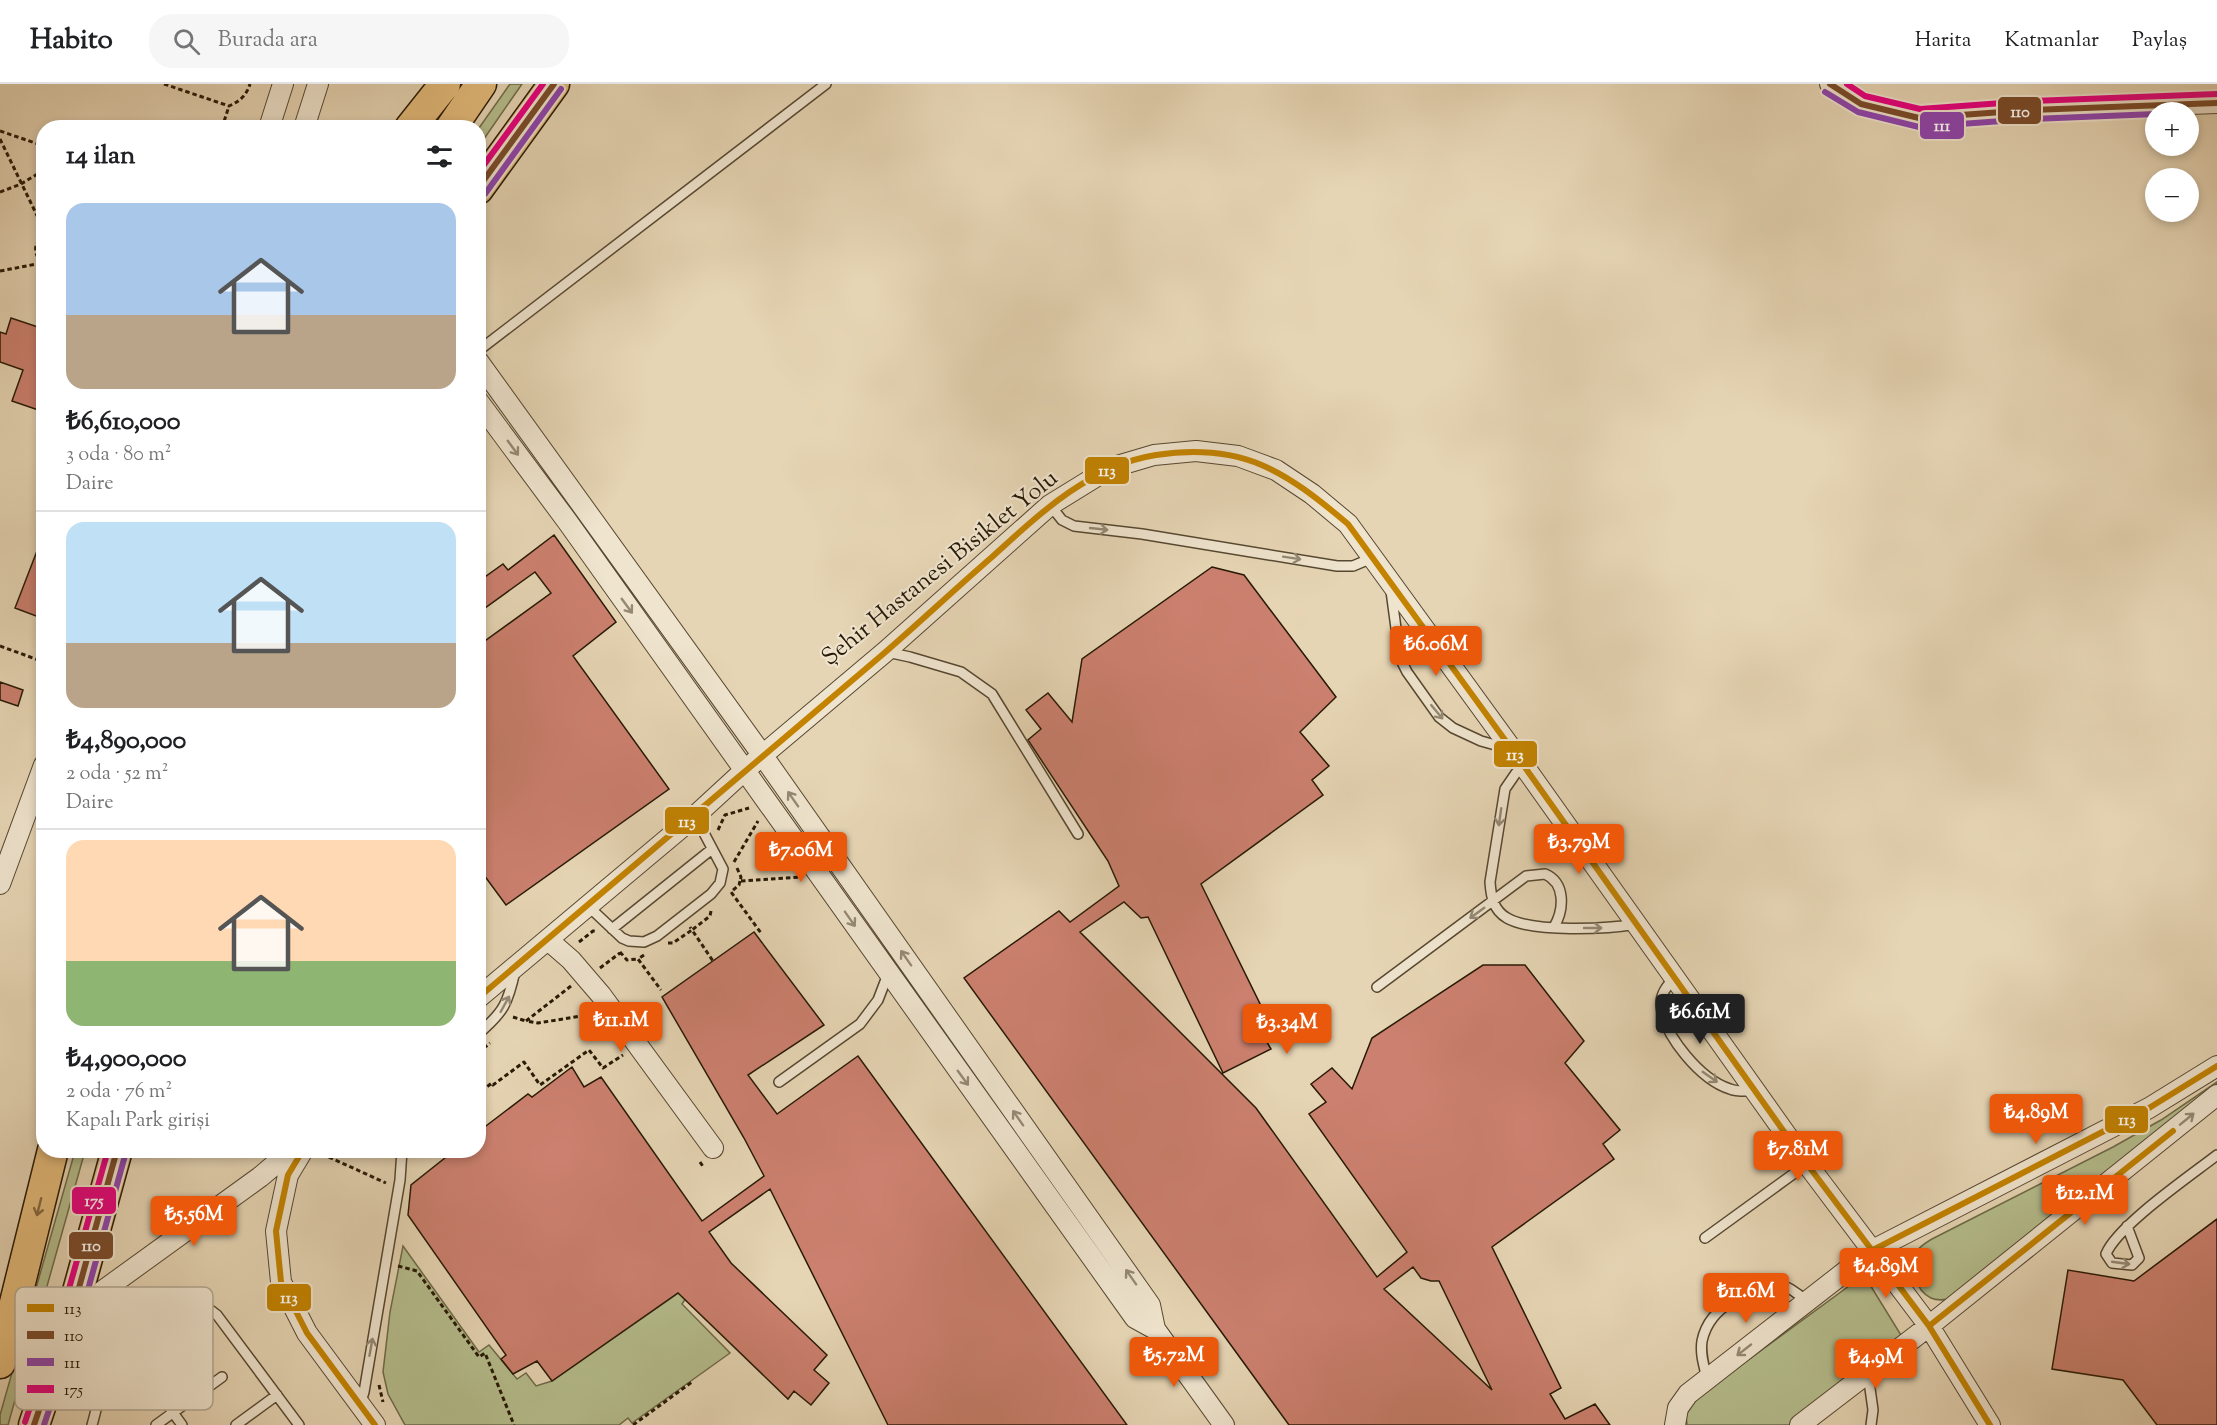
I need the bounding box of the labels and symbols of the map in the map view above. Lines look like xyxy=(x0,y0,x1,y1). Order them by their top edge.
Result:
line badge: 110 xyxy=(1997,96,2042,125)
text: 110 xyxy=(2010,102,2030,125)
line badge: 111 xyxy=(1919,111,1965,140)
text: 111 xyxy=(1934,116,1951,139)
one-way arrow xyxy=(507,440,519,456)
line badge: 113 xyxy=(1084,456,1130,485)
text: 113 xyxy=(1098,461,1116,484)
street label: Şehir Hastanesi Bisiklet Yolu xyxy=(815,462,1066,675)
one-way arrow xyxy=(1089,523,1109,534)
one-way arrow xyxy=(1282,553,1301,564)
one-way arrow xyxy=(621,598,634,614)
pin: ₺6.06M xyxy=(1387,626,1485,677)
one-way arrow xyxy=(1430,704,1443,720)
line badge: 113 xyxy=(1493,740,1538,768)
text: 113 xyxy=(1506,745,1524,768)
one-way arrow xyxy=(787,792,799,808)
line badge: 113 xyxy=(664,806,710,835)
one-way arrow xyxy=(1494,806,1505,826)
text: 113 xyxy=(678,812,696,835)
pin: ₺3.79M xyxy=(1530,824,1628,875)
pin: ₺7.06M xyxy=(752,832,850,883)
one-way arrow xyxy=(1469,907,1485,919)
one-way arrow xyxy=(844,911,856,927)
one-way arrow xyxy=(1583,922,1603,934)
one-way arrow xyxy=(900,951,912,967)
pin: ₺6.61M xyxy=(1651,994,1749,1045)
one-way arrow xyxy=(499,996,511,1013)
pin: ₺11.1M xyxy=(572,1002,670,1053)
pin: ₺3.34M xyxy=(1238,1004,1336,1055)
one-way arrow xyxy=(957,1070,969,1086)
one-way arrow xyxy=(1701,1071,1717,1084)
pin: ₺4.89M xyxy=(1987,1094,2085,1145)
line badge: 113 xyxy=(2104,1105,2149,1134)
one-way arrow xyxy=(1012,1110,1024,1126)
text: 113 xyxy=(2118,1110,2136,1133)
one-way arrow xyxy=(2179,1113,2195,1126)
pin: ₺7.81M xyxy=(1749,1131,1847,1182)
pin: ₺12.1M xyxy=(2036,1175,2134,1226)
line badge: 175 xyxy=(71,1186,117,1215)
text: 175 xyxy=(85,1191,104,1214)
pin: ₺5.56M xyxy=(145,1196,243,1247)
one-way arrow xyxy=(32,1197,44,1216)
line badge: 110 xyxy=(68,1231,114,1260)
text: 110 xyxy=(81,1236,101,1259)
pin: ₺4.89M xyxy=(1837,1248,1935,1299)
one-way arrow xyxy=(2111,1258,2130,1269)
one-way arrow xyxy=(1124,1270,1137,1286)
pin: ₺11.6M xyxy=(1697,1273,1795,1324)
line badge: 113 xyxy=(266,1283,312,1312)
legend xyxy=(15,1287,213,1410)
text: 113 xyxy=(280,1288,298,1311)
text: 113 xyxy=(64,1299,81,1322)
text: 110 xyxy=(64,1326,83,1349)
one-way arrow xyxy=(366,1337,377,1357)
pin: ₺5.72M xyxy=(1125,1337,1223,1388)
pin: ₺4.9M xyxy=(1834,1339,1918,1390)
one-way arrow xyxy=(1736,1343,1752,1356)
text: 111 xyxy=(64,1353,81,1376)
text: 175 xyxy=(64,1380,83,1403)

